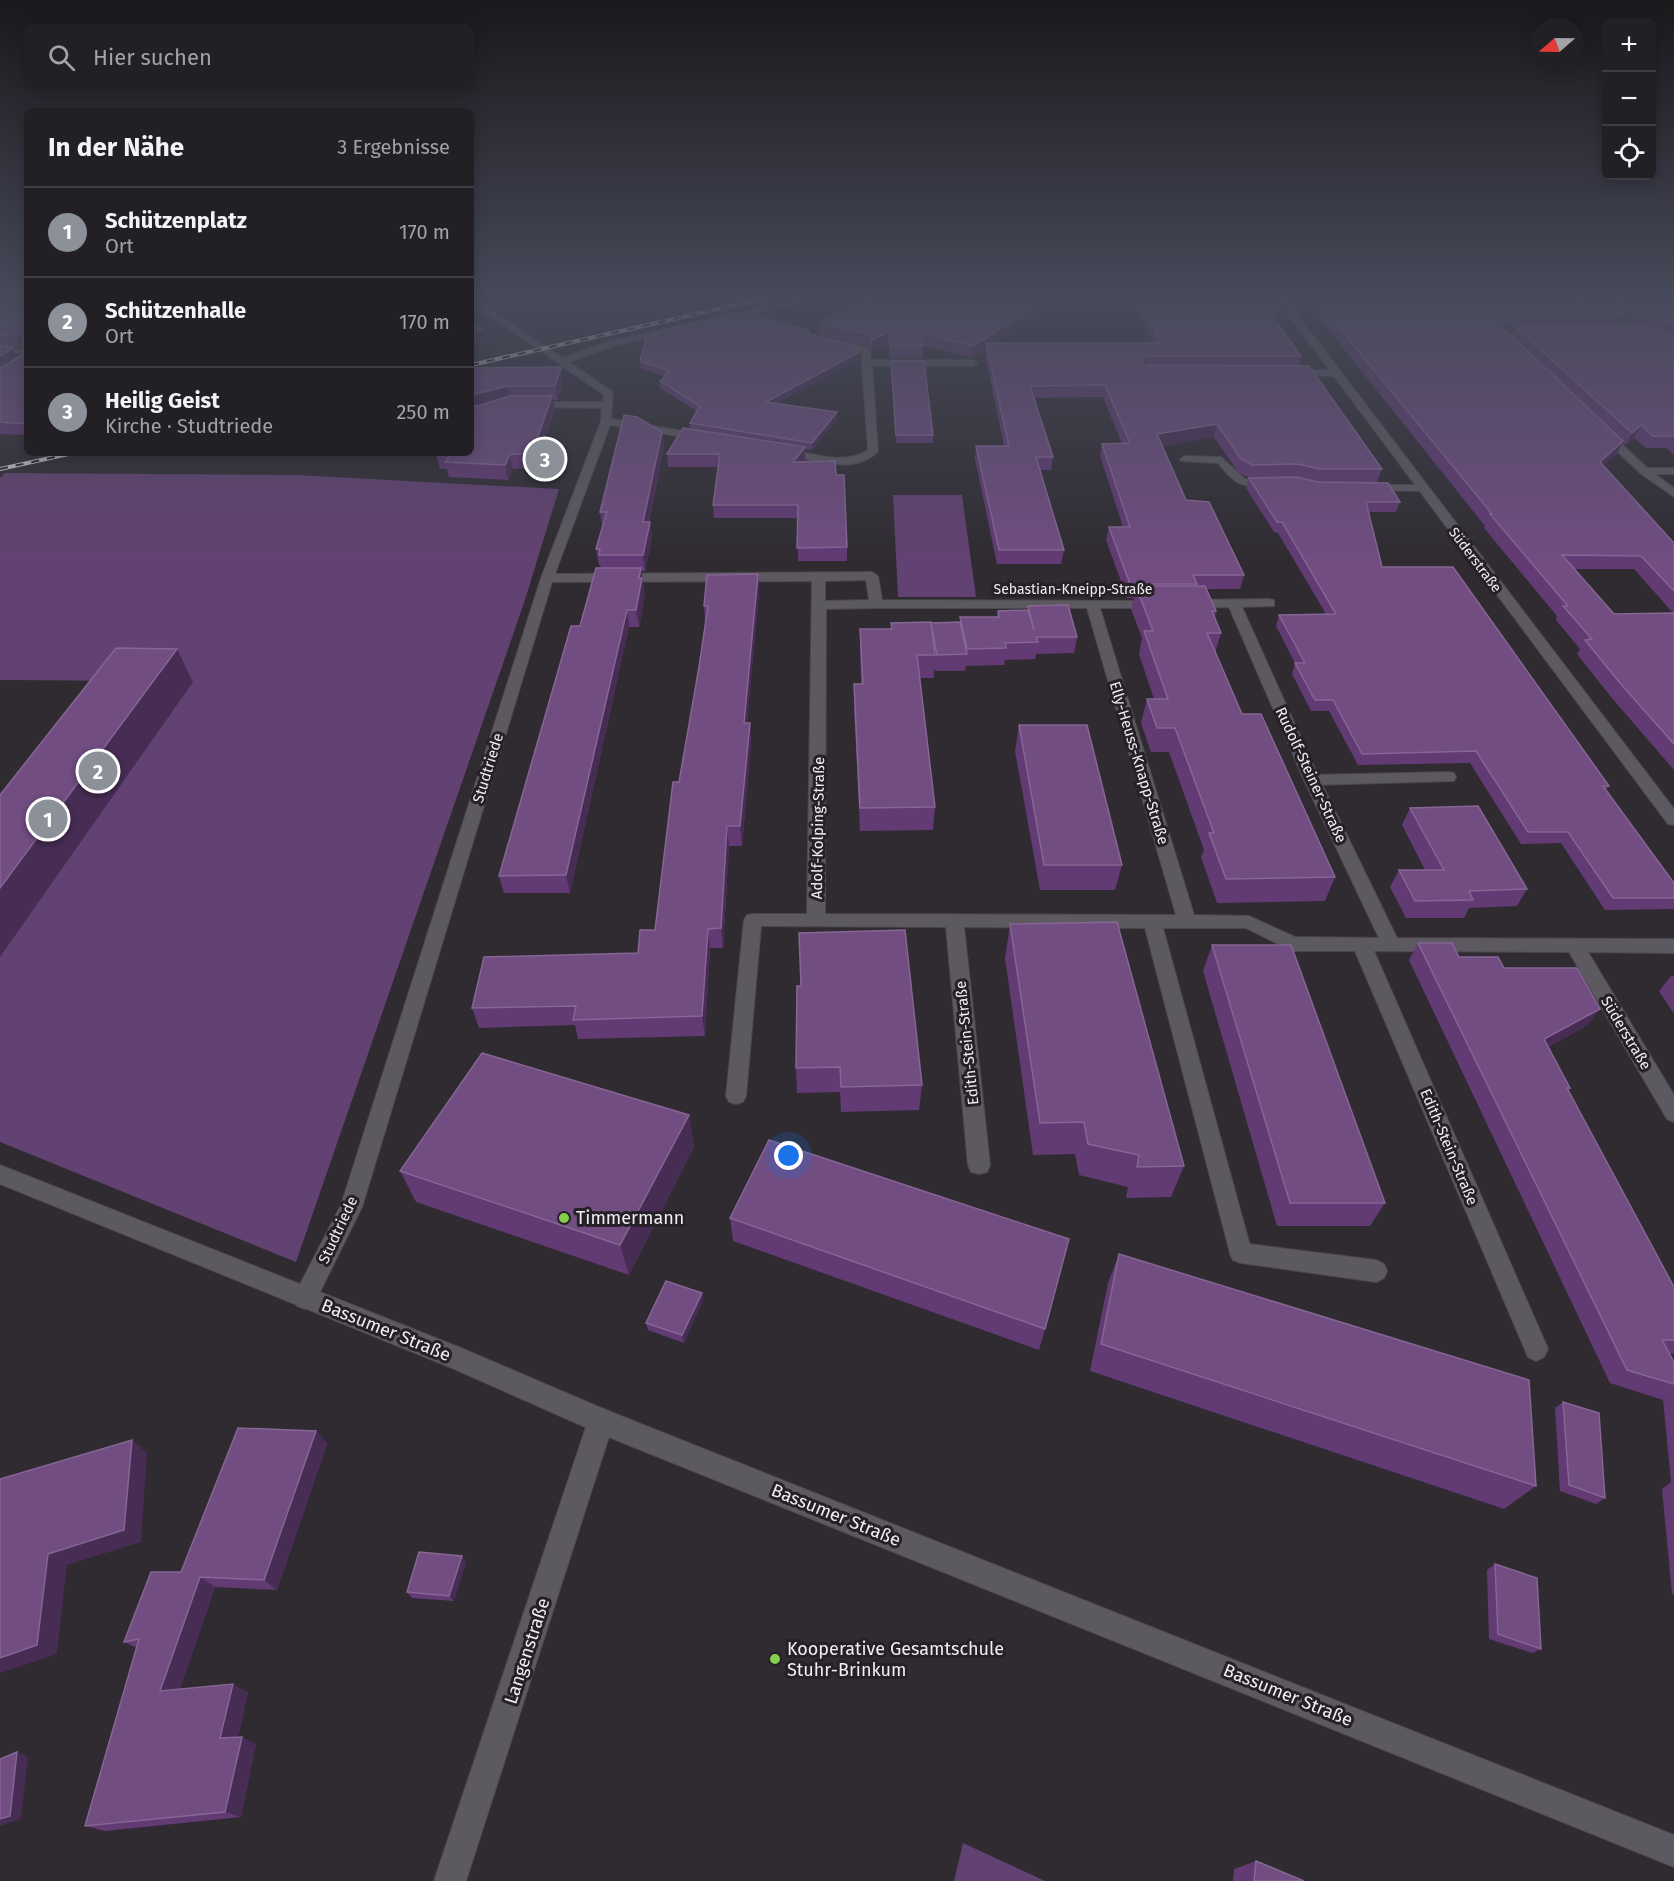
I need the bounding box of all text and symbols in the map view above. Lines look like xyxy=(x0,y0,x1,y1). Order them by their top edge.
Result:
north arrow xyxy=(1530,18,1584,72)
map controls xyxy=(1602,18,1656,180)
button: + xyxy=(1602,18,1656,72)
search box xyxy=(24,24,474,90)
icon: search xyxy=(45,41,78,74)
text: Hier suchen xyxy=(93,44,212,71)
button: − xyxy=(1602,72,1656,126)
button: locate xyxy=(1602,126,1656,180)
text: In der Nähe xyxy=(48,132,184,163)
text: 3 Ergebnisse xyxy=(337,135,450,159)
text: Schützenplatz xyxy=(105,207,247,234)
text: 1 xyxy=(63,220,72,244)
text: 170 m xyxy=(399,220,450,244)
text: Ort xyxy=(105,234,134,258)
text: Schützenhalle xyxy=(105,297,246,324)
text: 2 xyxy=(62,310,73,334)
text: 170 m xyxy=(399,310,450,334)
text: Ort xyxy=(105,324,134,348)
text: Heilig Geist xyxy=(105,387,220,414)
text: 3 xyxy=(62,400,73,424)
text: 250 m xyxy=(396,400,450,424)
text: Kirche · Studtriede xyxy=(105,414,273,438)
pin: 3 xyxy=(526,436,564,482)
street label: Süderstraße xyxy=(1445,524,1505,596)
street label: Sebastian-Kneipp-Straße xyxy=(994,581,1152,598)
street label: Elly-Heuss-Knapp-Straße xyxy=(1106,679,1172,847)
street label: Rudolf-Steiner-Straße xyxy=(1272,704,1350,846)
street label: Studtriede xyxy=(469,731,507,805)
pin: 2 xyxy=(78,748,118,794)
street label: Adolf-Kolping-Straße xyxy=(808,757,828,899)
pin: 1 xyxy=(28,796,68,842)
street label: Edith-Stein-Straße xyxy=(952,980,982,1106)
street label: Süderstraße xyxy=(1597,993,1655,1073)
street label: Edith-Stein-Straße xyxy=(1416,1086,1482,1208)
your location xyxy=(774,1141,803,1170)
street label: Studtriede xyxy=(315,1194,361,1266)
place label: Timmermann xyxy=(576,1207,684,1229)
marker: Timmermann xyxy=(557,1211,571,1225)
street label: Bassumer Straße xyxy=(318,1294,454,1366)
street label: Bassumer Straße xyxy=(768,1479,904,1551)
street label: Langenstraße xyxy=(500,1595,554,1707)
place label: Kooperative Gesamtschule Stuhr-Brinkum xyxy=(787,1638,1004,1681)
marker: Kooperative Gesamtschule Stuhr-Brinkum xyxy=(768,1652,782,1666)
street label: Bassumer Straße xyxy=(1220,1659,1356,1731)

